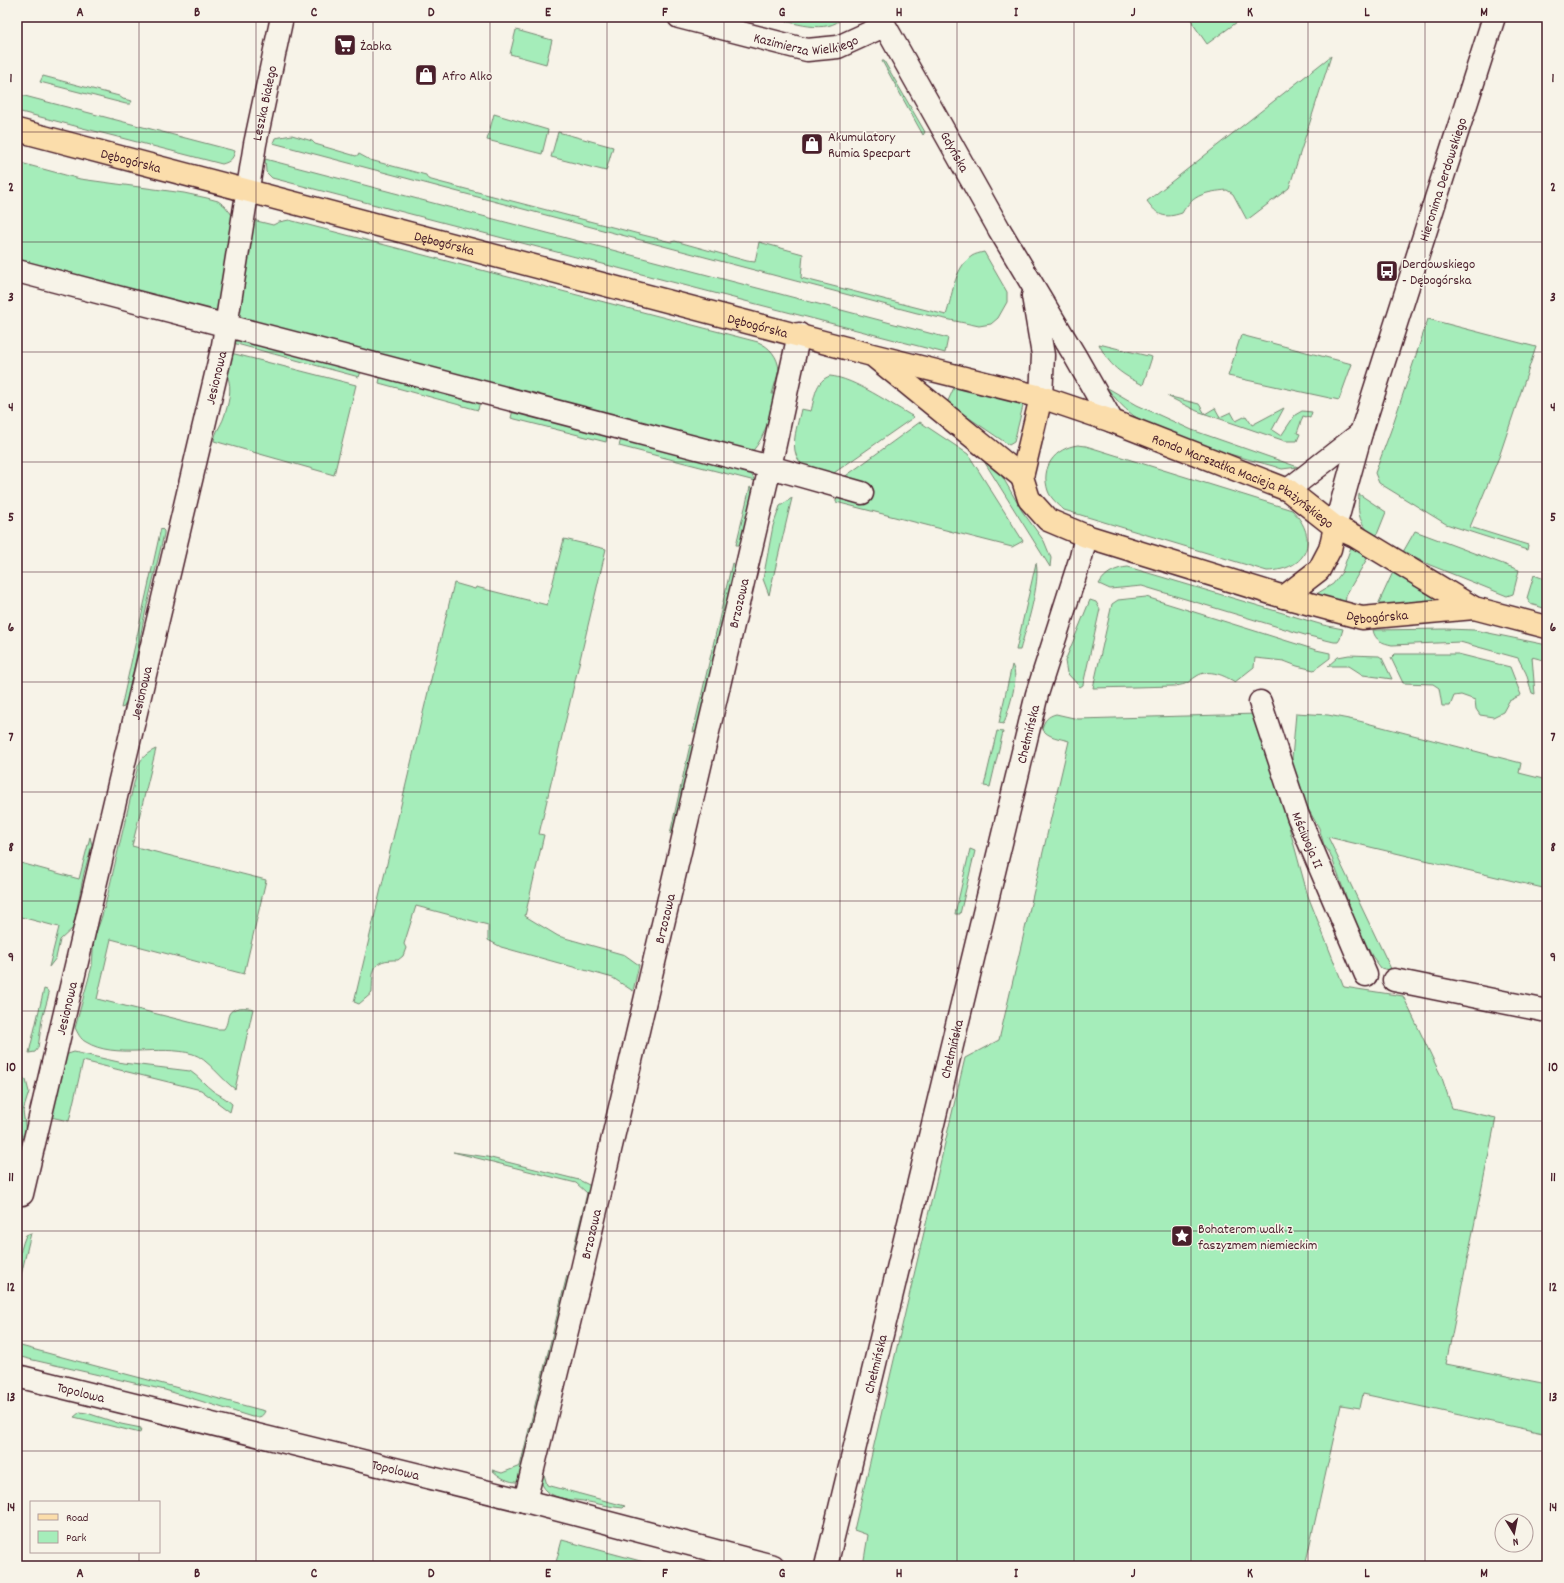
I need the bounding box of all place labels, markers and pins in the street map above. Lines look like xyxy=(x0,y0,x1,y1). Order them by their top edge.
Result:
supermarket icon: Żabka xyxy=(332,32,358,58)
place label: Żabka xyxy=(360,37,392,57)
shop icon: Afro Alko xyxy=(413,62,439,88)
place label: Afro Alko xyxy=(442,67,492,87)
place label: Akumulatory Rumia Specpart xyxy=(828,128,911,164)
shop icon: Akumulatory Rumia Specpart xyxy=(799,131,825,157)
place label: Derdowskiego - Dębogórska xyxy=(1402,255,1475,291)
bus stop icon: Derdowskiego - Dębogórska xyxy=(1374,258,1400,284)
place label: Bohaterom walk z faszyzmem niemieckim xyxy=(1198,1220,1317,1256)
place icon: Bohaterom walk z faszyzmem niemieckim xyxy=(1169,1223,1195,1249)

